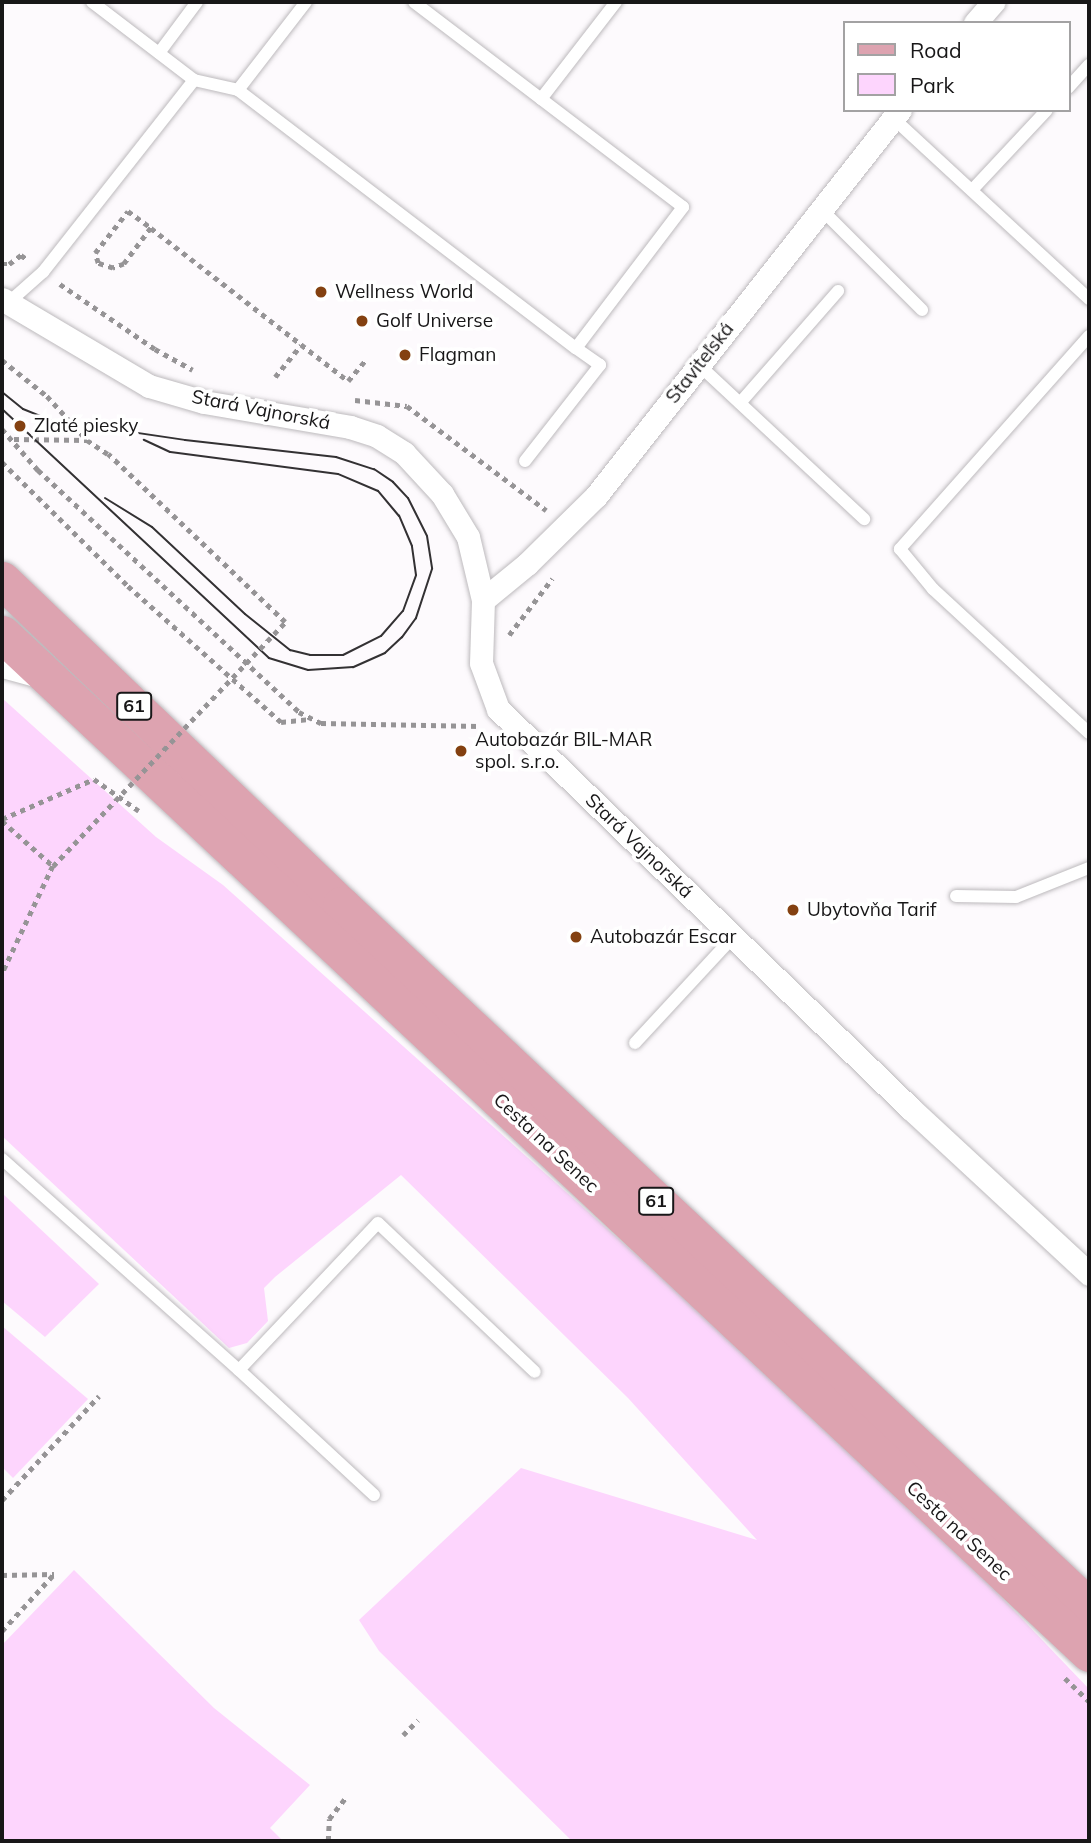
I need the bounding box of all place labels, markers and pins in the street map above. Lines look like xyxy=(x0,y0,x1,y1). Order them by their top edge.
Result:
place label: Wellness World xyxy=(335,281,473,303)
marker: Wellness World xyxy=(313,284,329,300)
place label: Golf Universe xyxy=(376,310,493,332)
marker: Golf Universe xyxy=(354,313,370,329)
place label: Flagman xyxy=(419,344,496,366)
marker: Flagman xyxy=(397,347,413,363)
place label: Zlaté piesky xyxy=(34,415,138,437)
marker: Zlaté piesky xyxy=(12,418,28,434)
place label: Autobazár BIL-MAR spol. s.r.o. xyxy=(475,729,652,773)
marker: Autobazár BIL-MAR spol. s.r.o. xyxy=(453,743,469,759)
place label: Ubytovňa Tarif xyxy=(807,899,936,921)
marker: Ubytovňa Tarif xyxy=(785,902,801,918)
place label: Autobazár Escar xyxy=(590,926,736,948)
marker: Autobazár Escar xyxy=(568,929,584,945)

